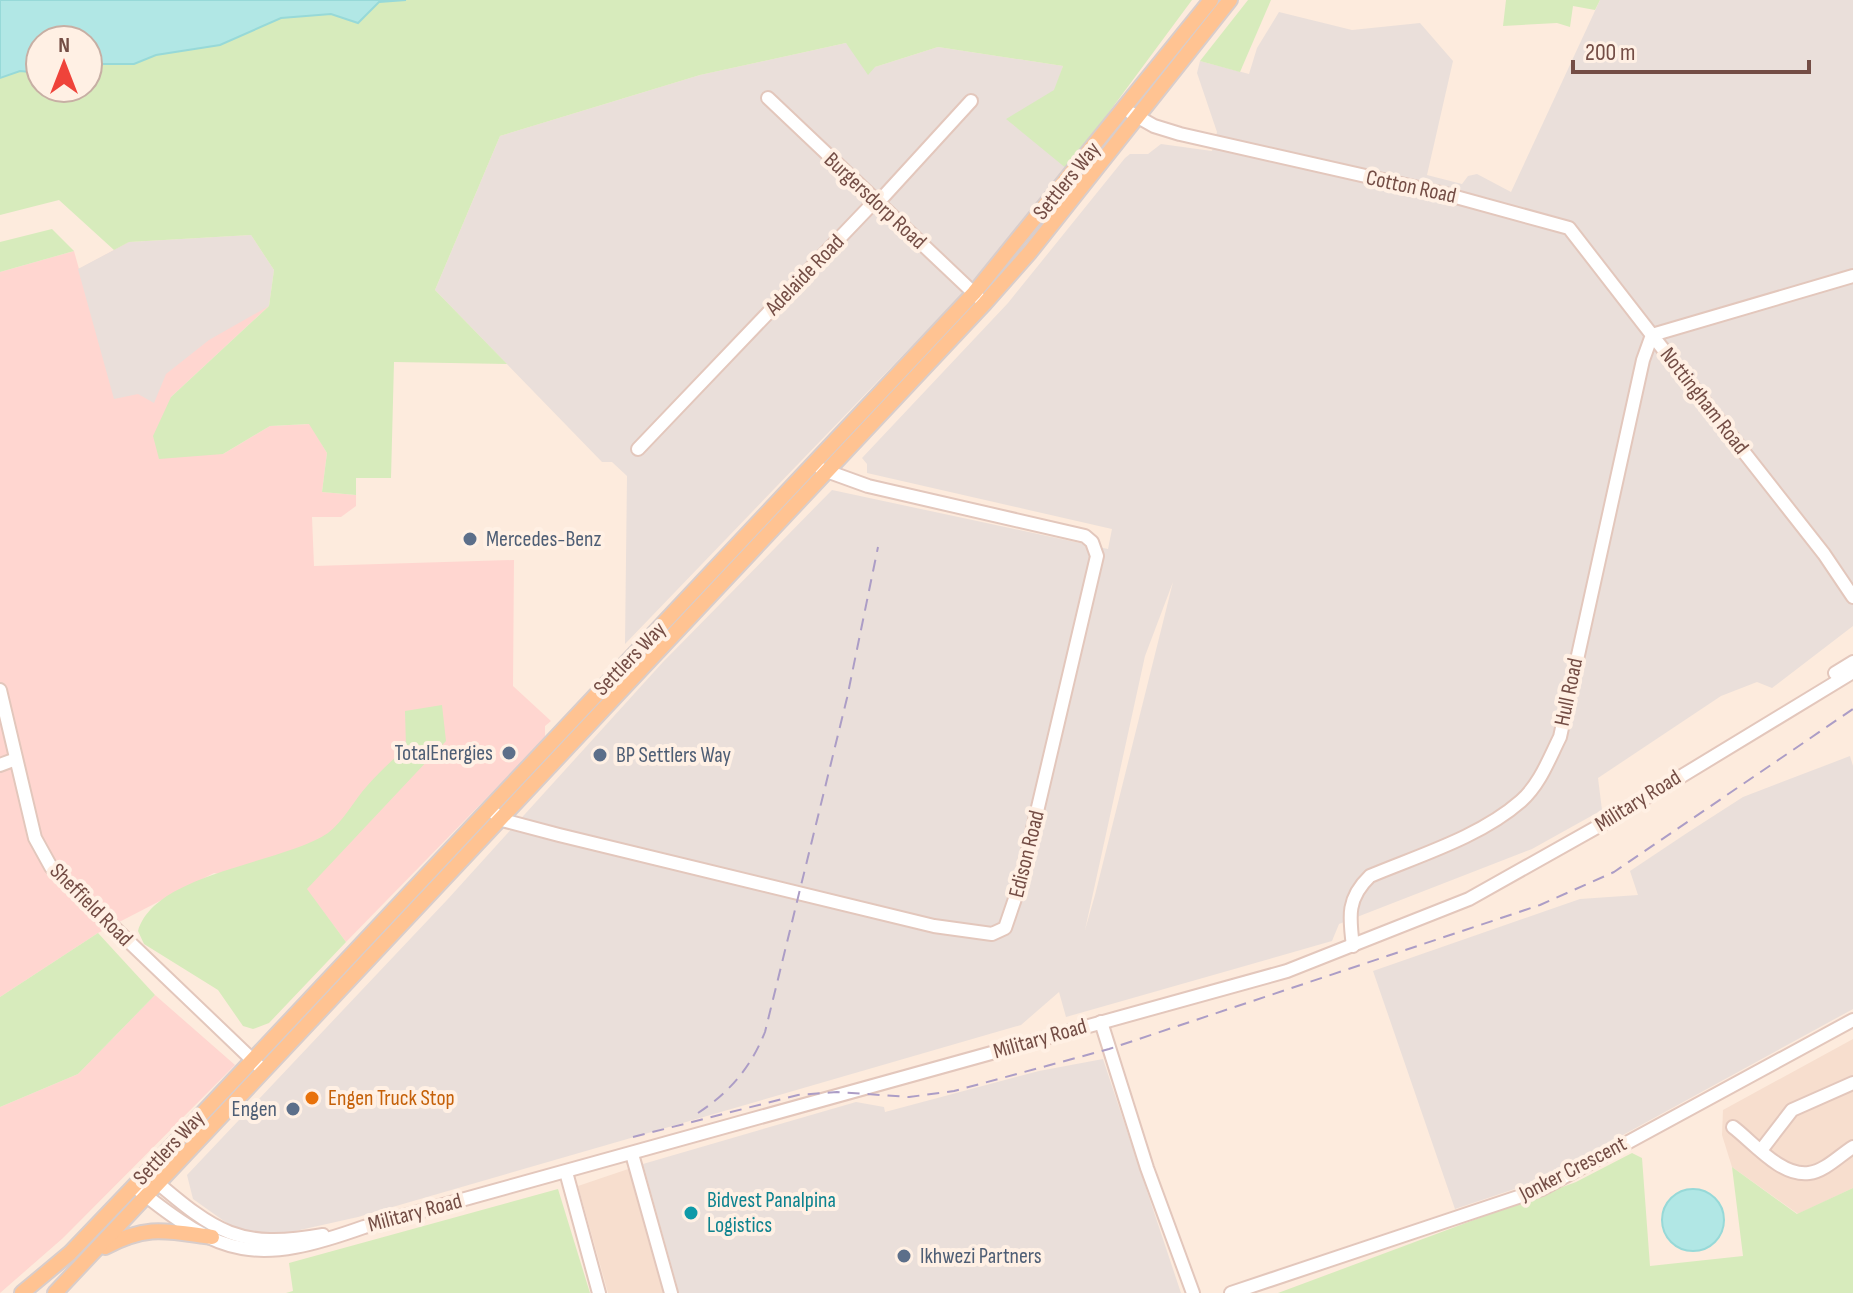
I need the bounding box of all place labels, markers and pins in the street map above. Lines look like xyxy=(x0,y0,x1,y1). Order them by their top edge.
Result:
place label: Mercedes-Benz xyxy=(486,526,601,553)
marker: Mercedes-Benz xyxy=(461,530,479,548)
place label: TotalEnergies xyxy=(395,740,493,767)
place label: BP Settlers Way xyxy=(616,742,732,769)
marker: TotalEnergies xyxy=(500,744,518,762)
marker: BP Settlers Way xyxy=(591,746,609,764)
place label: Engen Truck Stop xyxy=(328,1085,455,1112)
marker: Engen Truck Stop xyxy=(303,1089,321,1107)
place label: Engen xyxy=(232,1096,277,1123)
marker: Engen xyxy=(284,1100,302,1118)
place label: Bidvest Panalpina Logistics xyxy=(707,1187,836,1239)
marker: Bidvest Panalpina Logistics xyxy=(682,1204,700,1222)
place label: Ikhwezi Partners xyxy=(920,1243,1042,1270)
marker: Ikhwezi Partners xyxy=(895,1247,913,1265)

